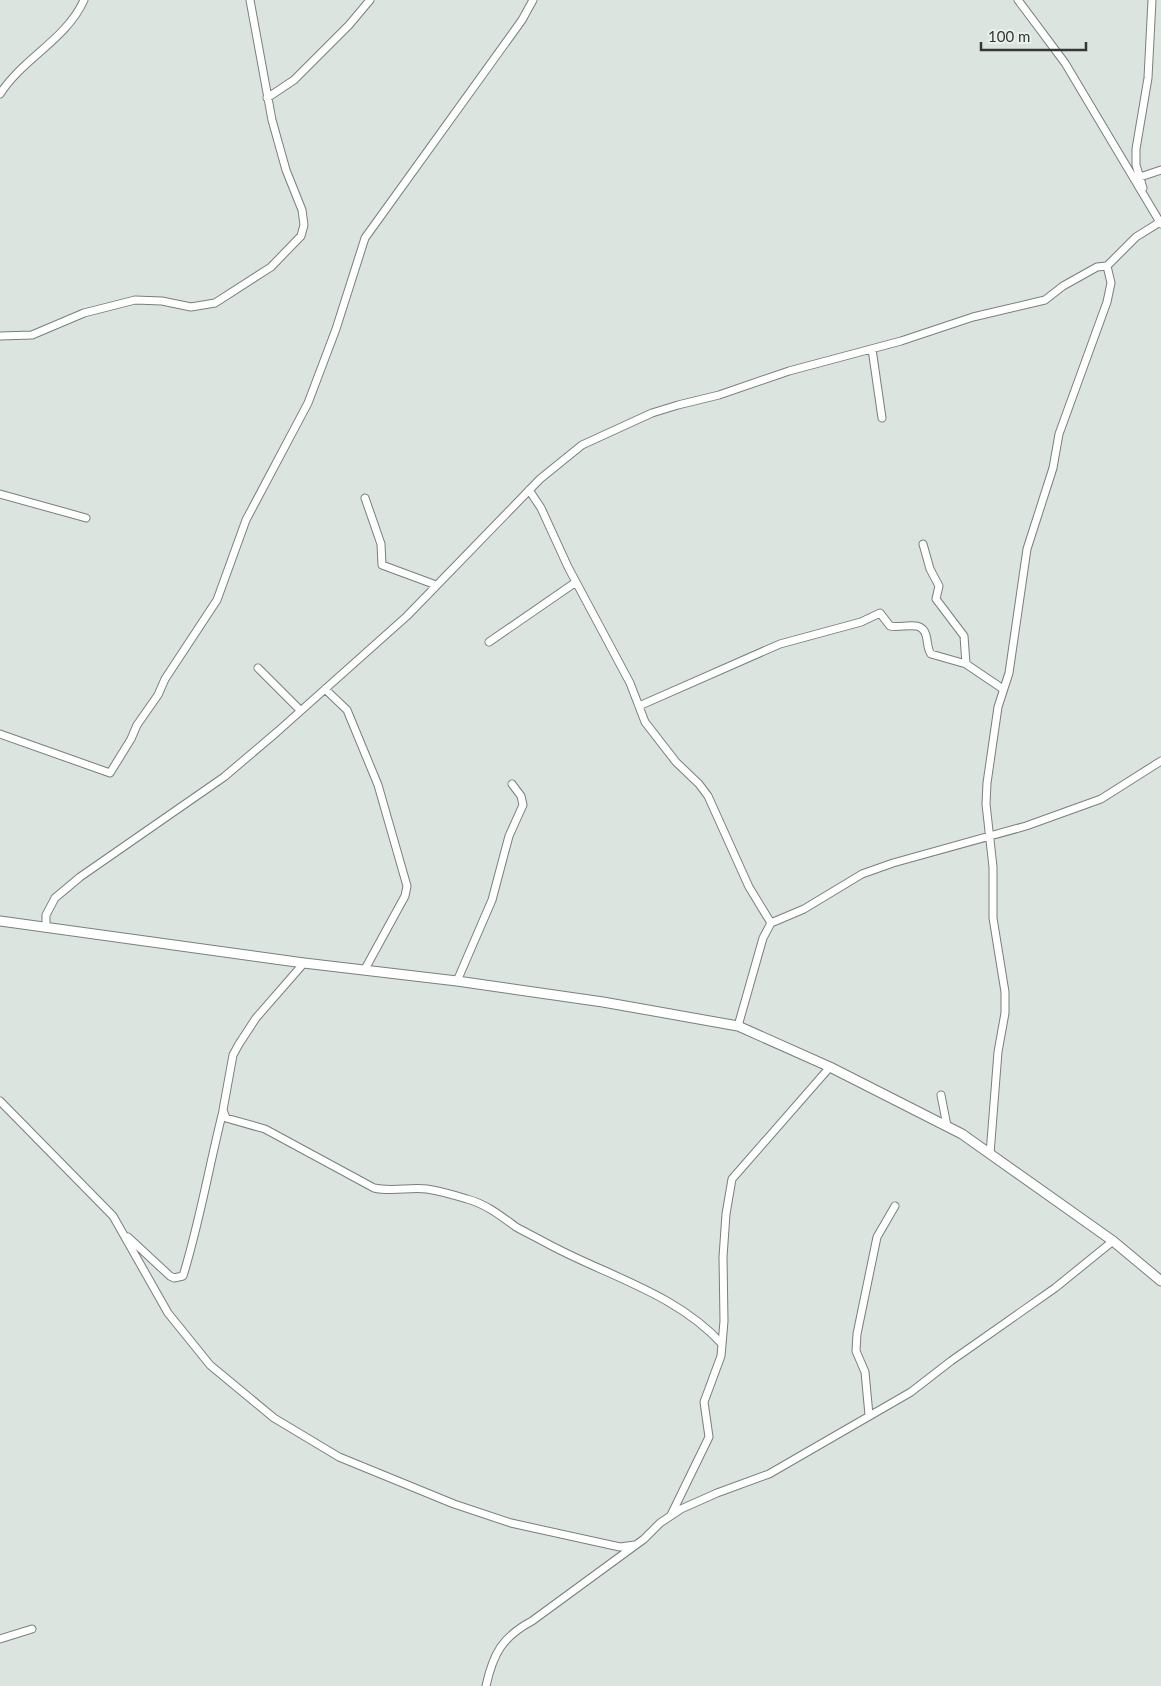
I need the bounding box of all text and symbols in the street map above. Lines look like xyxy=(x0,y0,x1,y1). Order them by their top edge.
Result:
scale bar xyxy=(981,20,1086,52)
text: 100 m xyxy=(988,27,1030,45)

